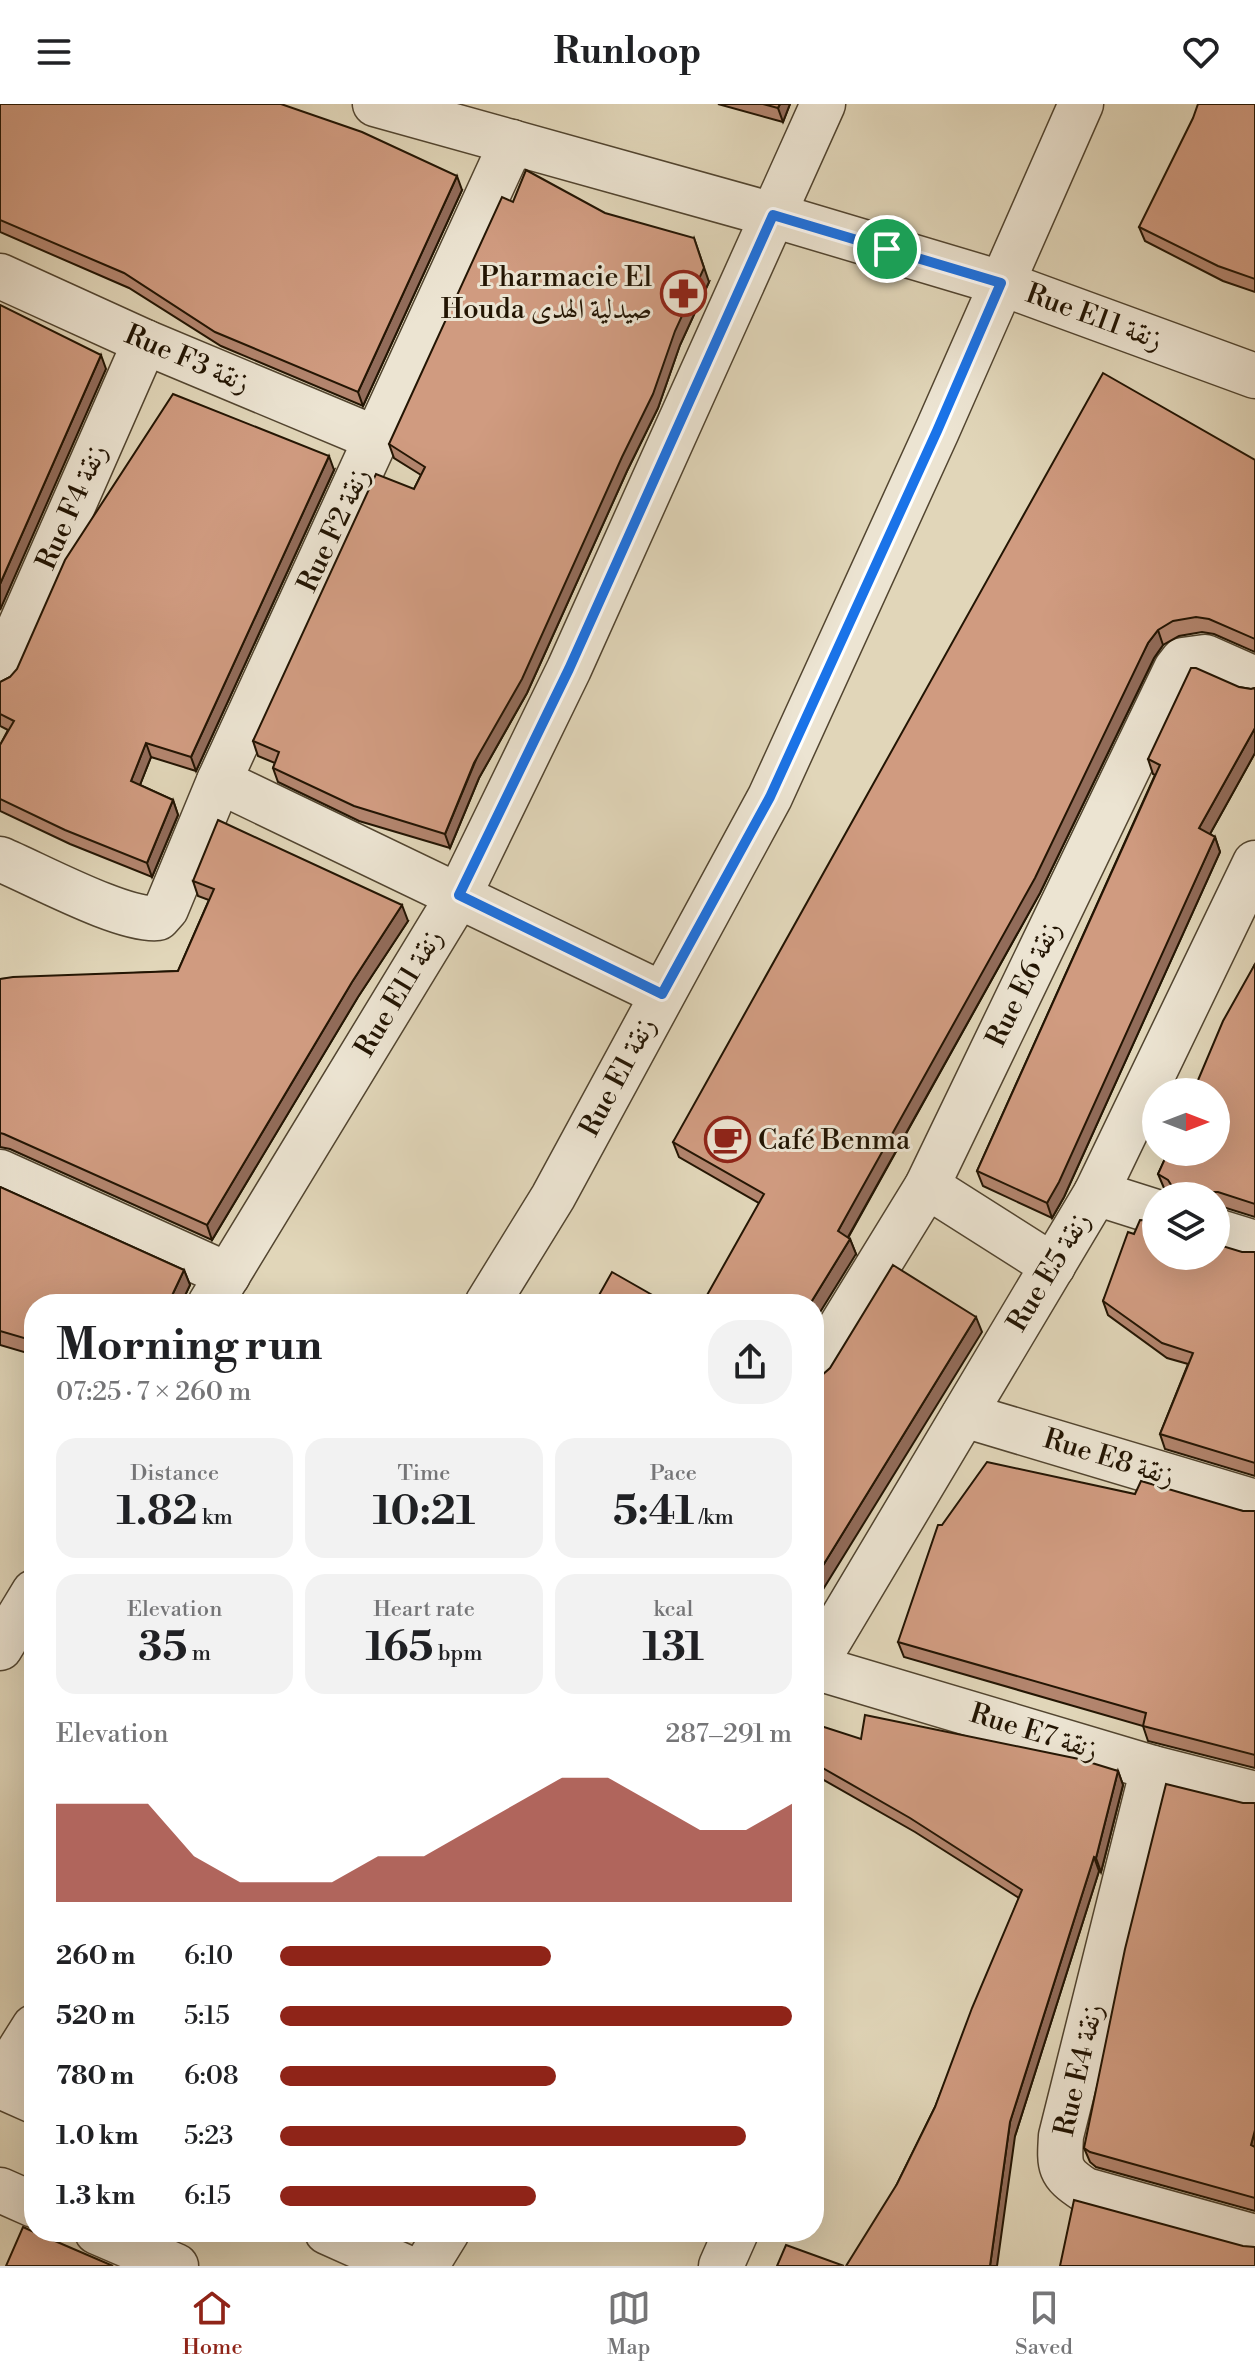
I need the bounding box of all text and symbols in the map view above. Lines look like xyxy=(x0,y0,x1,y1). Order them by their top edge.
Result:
icon: menu xyxy=(32,30,76,74)
text: Runloop xyxy=(554,30,701,75)
icon: heart xyxy=(1179,30,1223,74)
pin xyxy=(853,215,921,283)
icon: arrive xyxy=(865,227,909,271)
place label: Pharmacie El Houda صيدلية الهدى xyxy=(441,260,652,327)
pharmacy icon: Pharmacie El Houda صيدلية الهدى xyxy=(659,269,707,317)
street label: Rue E11 زنقة xyxy=(1021,276,1167,358)
street label: Rue F3 زنقة xyxy=(119,317,255,401)
street label: Rue F4 زنقة xyxy=(29,439,115,575)
street label: Rue F2 زنقة xyxy=(290,462,378,598)
street label: Rue E6 زنقة xyxy=(979,916,1069,1052)
street label: Rue E11 زنقة xyxy=(347,923,451,1063)
street label: Rue E1 زنقة xyxy=(572,1011,664,1143)
north arrow xyxy=(1142,1078,1230,1166)
map controls xyxy=(1142,1078,1230,1270)
cafe icon: Café Benma xyxy=(703,1116,751,1164)
place label: Café Benma xyxy=(758,1123,911,1158)
button: layers xyxy=(1142,1182,1230,1270)
street label: Rue E5 زنقة xyxy=(1000,1206,1098,1338)
text: Morning run xyxy=(56,1318,322,1373)
button: share xyxy=(708,1320,792,1404)
text: 07:25 · 7 × 260 m xyxy=(56,1376,251,1408)
street label: Rue E8 زنقة xyxy=(1039,1421,1179,1495)
text: Distance xyxy=(130,1460,219,1487)
text: Time xyxy=(398,1460,450,1487)
text: Pace xyxy=(650,1460,697,1487)
text: 1.82 xyxy=(117,1487,198,1537)
text: 10:21 xyxy=(373,1487,475,1537)
text: 5:41 xyxy=(613,1487,694,1537)
text: km xyxy=(198,1504,233,1531)
text: /km xyxy=(694,1504,734,1531)
text: Elevation xyxy=(127,1596,222,1623)
text: Heart rate xyxy=(373,1596,475,1623)
text: kcal xyxy=(653,1596,693,1623)
text: 35 xyxy=(138,1623,187,1673)
text: 165 xyxy=(366,1623,433,1673)
text: 131 xyxy=(643,1623,704,1673)
text: m xyxy=(187,1640,211,1667)
text: bpm xyxy=(433,1640,482,1667)
street label: Rue E7 زنقة xyxy=(966,1696,1102,1768)
text: Elevation xyxy=(56,1718,169,1750)
text: 287–291 m xyxy=(665,1718,792,1750)
text: 260 m xyxy=(56,1940,135,1972)
text: 6:10 xyxy=(184,1940,233,1972)
text: 520 m xyxy=(56,2000,135,2032)
text: 5:15 xyxy=(184,2000,230,2032)
street label: Rue E4 زنقة xyxy=(1047,2000,1111,2140)
text: 780 m xyxy=(56,2060,134,2092)
text: 6:08 xyxy=(184,2060,239,2092)
text: 1.0 km xyxy=(56,2120,139,2152)
text: 5:23 xyxy=(184,2120,233,2152)
text: 1.3 km xyxy=(56,2180,135,2212)
text: 6:15 xyxy=(184,2180,231,2212)
tab: Home xyxy=(182,2286,243,2361)
tab: Map xyxy=(607,2286,651,2361)
tab: Saved xyxy=(1015,2286,1073,2361)

